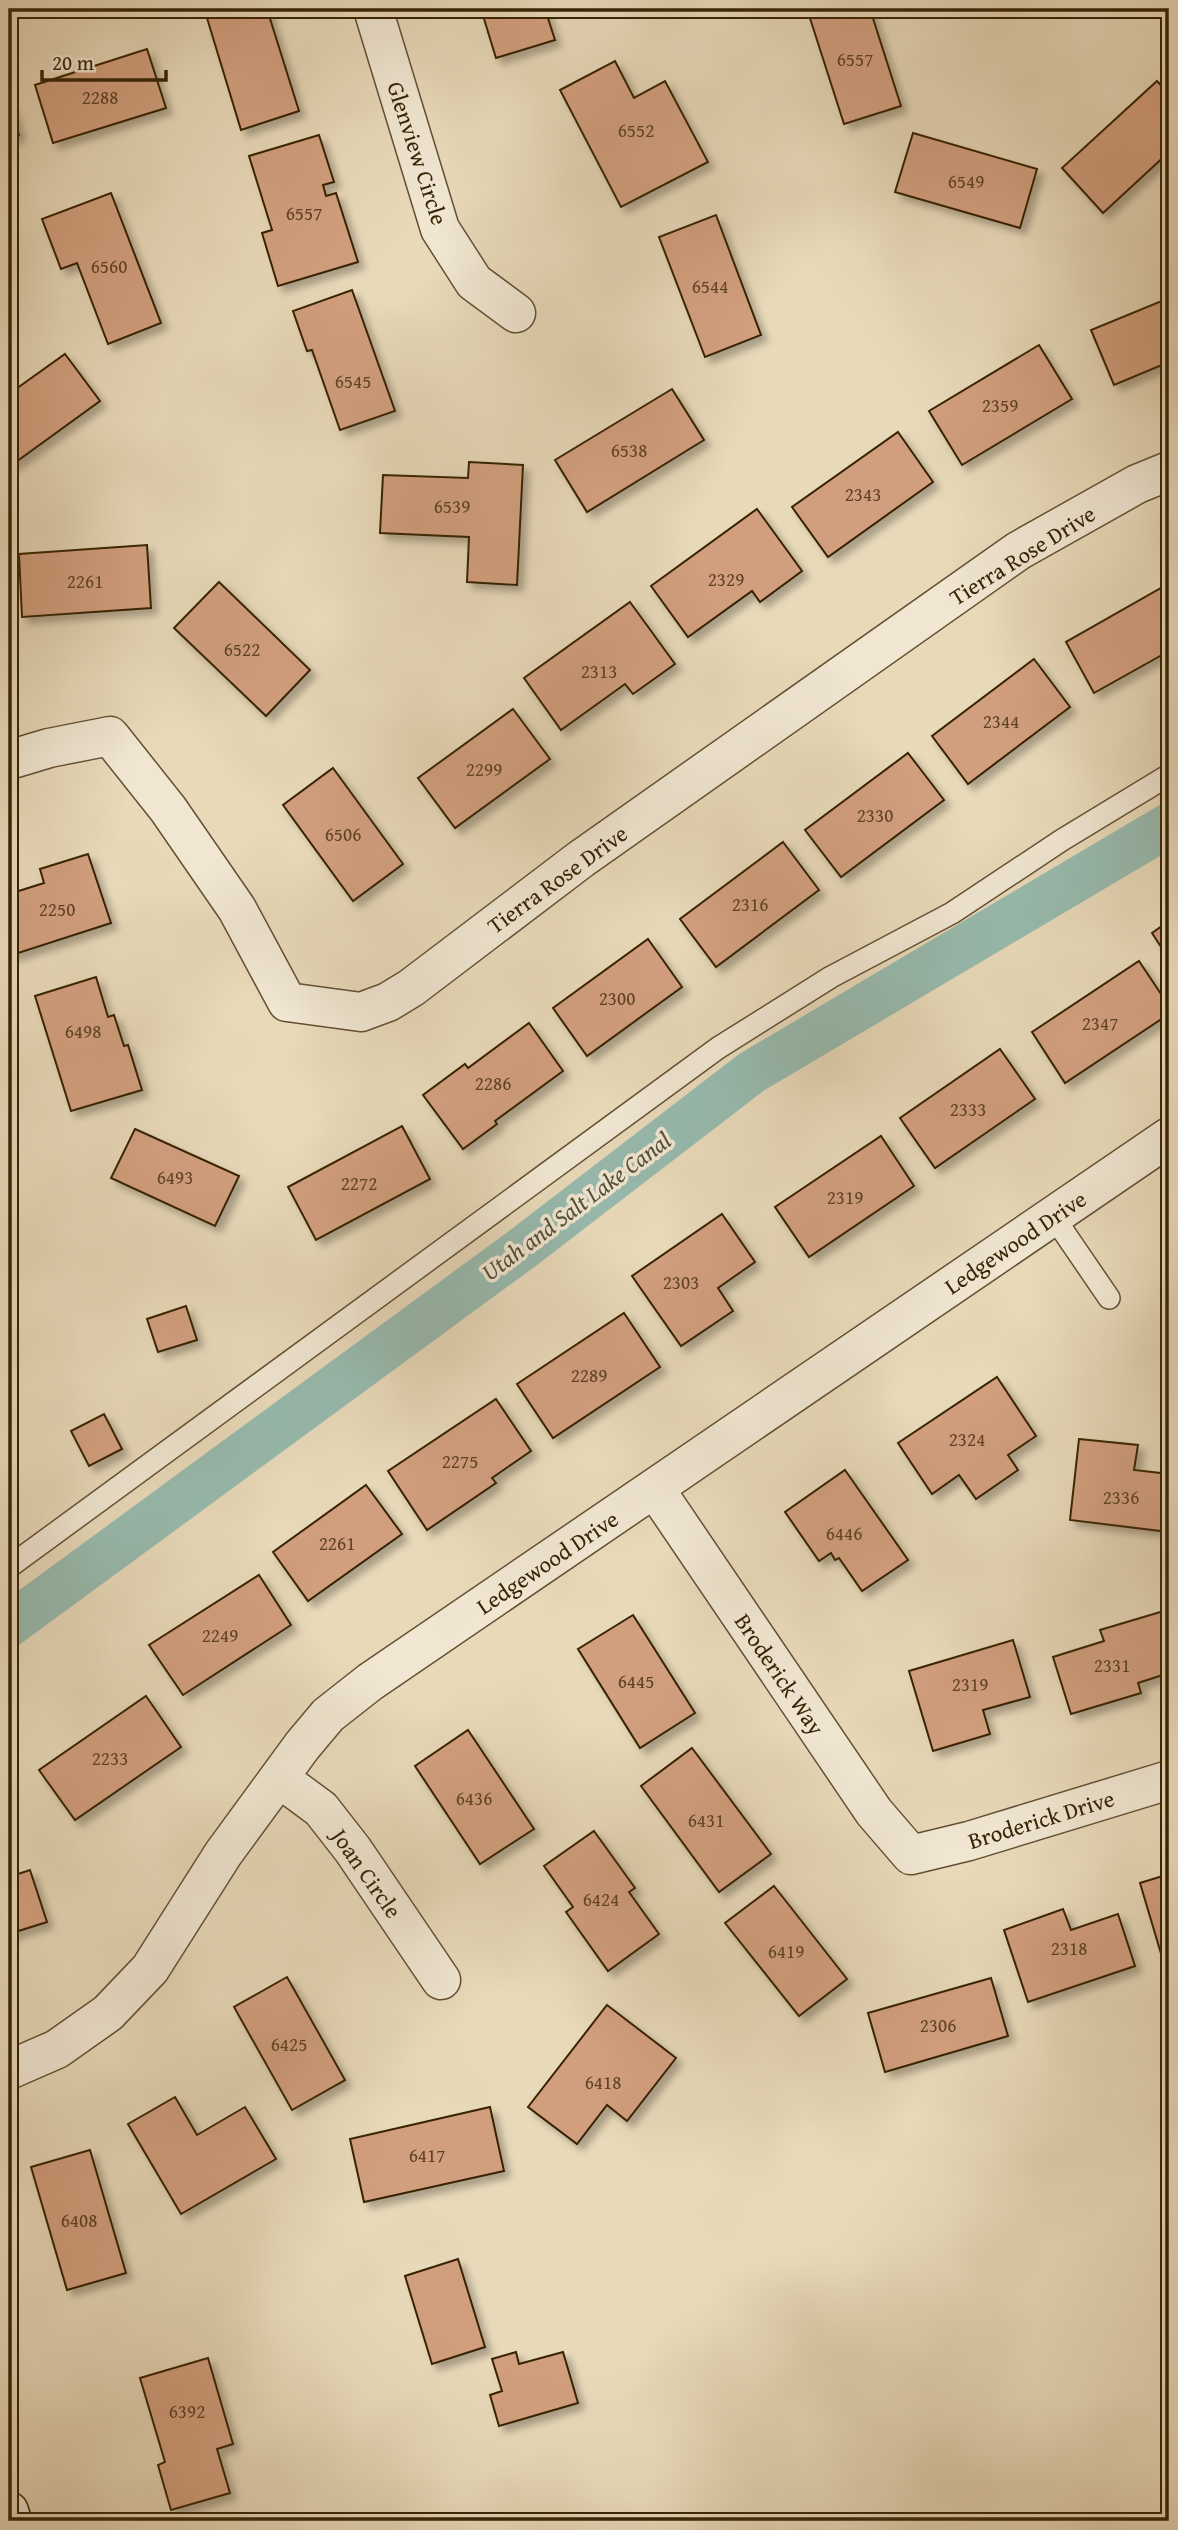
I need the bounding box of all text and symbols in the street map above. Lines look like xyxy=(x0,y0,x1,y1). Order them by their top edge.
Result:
scale bar xyxy=(42,38,166,82)
house number: 6557 xyxy=(837,45,873,73)
text: 20 m xyxy=(52,47,94,78)
street label: Glenview Circle xyxy=(379,77,457,229)
house number: 2288 xyxy=(82,83,118,111)
house number: 6552 xyxy=(618,116,654,144)
house number: 6549 xyxy=(948,167,984,195)
house number: 6557 xyxy=(286,199,322,227)
house number: 6560 xyxy=(91,252,127,280)
house number: 6544 xyxy=(692,272,728,300)
house number: 6545 xyxy=(335,367,371,395)
house number: 2359 xyxy=(982,391,1018,419)
house number: 6538 xyxy=(611,436,647,464)
house number: 2343 xyxy=(845,480,881,508)
house number: 6539 xyxy=(434,492,470,520)
street label: Tierra Rose Drive xyxy=(943,497,1101,613)
house number: 2329 xyxy=(708,565,744,593)
house number: 2261 xyxy=(67,567,103,595)
house number: 6522 xyxy=(224,635,260,663)
house number: 2313 xyxy=(581,657,617,685)
house number: 2344 xyxy=(983,707,1019,735)
house number: 2299 xyxy=(466,755,502,783)
house number: 2330 xyxy=(857,801,893,829)
street label: Tierra Rose Drive xyxy=(480,817,634,941)
house number: 6506 xyxy=(325,820,361,848)
house number: 2316 xyxy=(732,890,768,918)
house number: 2250 xyxy=(39,895,75,923)
house number: 2300 xyxy=(599,984,635,1012)
house number: 2347 xyxy=(1082,1009,1118,1037)
house number: 6498 xyxy=(65,1017,101,1045)
house number: 2286 xyxy=(475,1069,511,1097)
house number: 2333 xyxy=(950,1095,986,1123)
water label: Utah and Salt Lake Canal xyxy=(474,1123,678,1289)
house number: 6493 xyxy=(157,1163,193,1191)
house number: 2272 xyxy=(341,1169,377,1197)
street label: Ledgewood Drive xyxy=(937,1182,1093,1302)
house number: 2319 xyxy=(827,1183,863,1211)
house number: 2303 xyxy=(663,1268,699,1296)
house number: 2289 xyxy=(571,1361,607,1389)
house number: 2324 xyxy=(949,1425,985,1453)
house number: 2275 xyxy=(442,1447,478,1475)
house number: 2336 xyxy=(1103,1483,1139,1511)
street label: Ledgewood Drive xyxy=(469,1502,625,1622)
house number: 6446 xyxy=(826,1519,862,1547)
house number: 2261 xyxy=(319,1529,355,1557)
street label: Broderick Way xyxy=(727,1607,833,1742)
house number: 2249 xyxy=(202,1621,238,1649)
house number: 2331 xyxy=(1094,1651,1130,1679)
house number: 6445 xyxy=(618,1667,654,1695)
house number: 2319 xyxy=(952,1670,988,1698)
house number: 2233 xyxy=(92,1744,128,1772)
street label: Broderick Drive xyxy=(964,1781,1118,1857)
house number: 6436 xyxy=(456,1784,492,1812)
house number: 6431 xyxy=(688,1806,724,1834)
street label: Joan Circle xyxy=(322,1819,410,1925)
house number: 6424 xyxy=(583,1885,619,1913)
house number: 2318 xyxy=(1051,1934,1087,1962)
house number: 6419 xyxy=(768,1937,804,1965)
house number: 2306 xyxy=(920,2011,956,2039)
house number: 6425 xyxy=(271,2030,307,2058)
house number: 6418 xyxy=(585,2068,621,2096)
house number: 6417 xyxy=(409,2141,445,2169)
house number: 6408 xyxy=(61,2206,97,2234)
house number: 6392 xyxy=(169,2397,205,2425)

